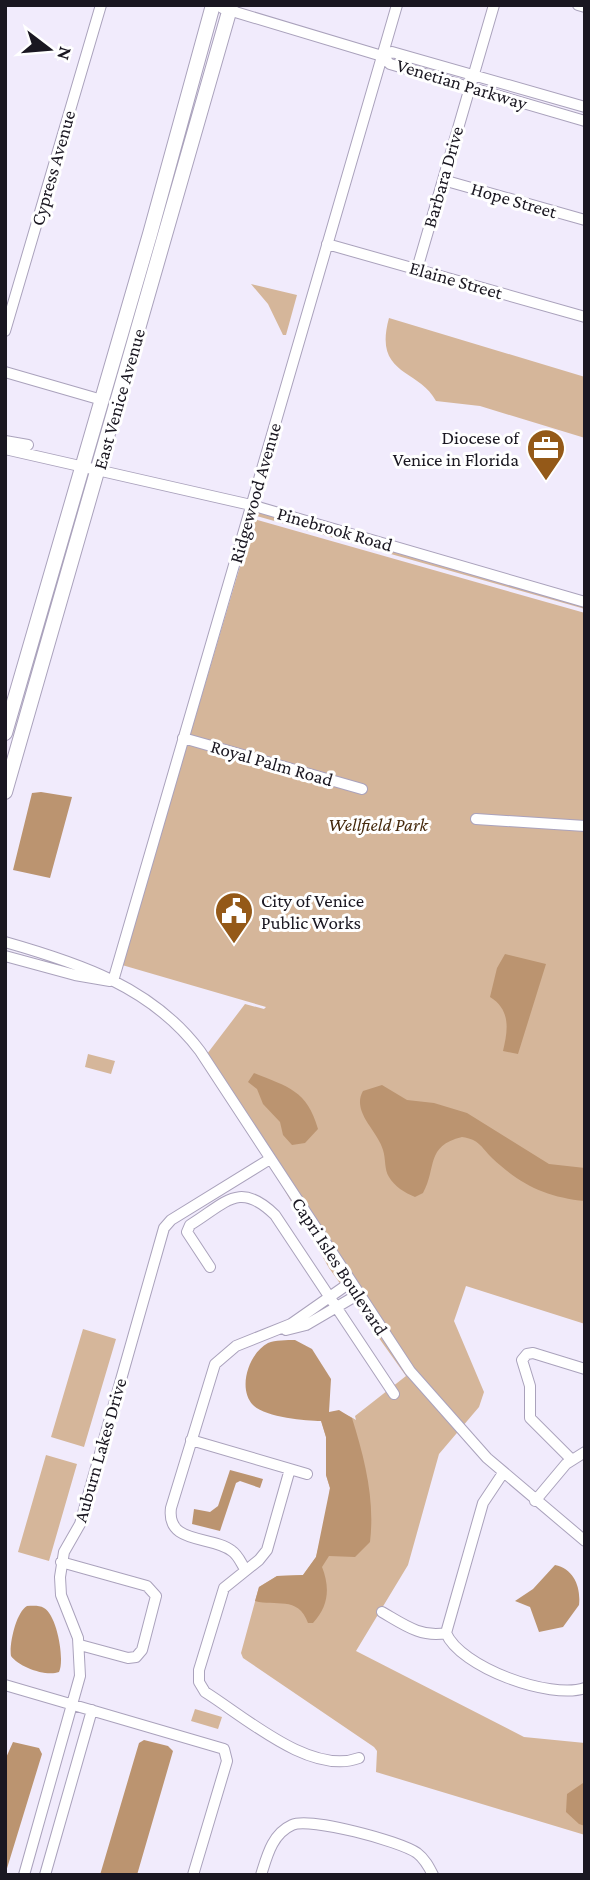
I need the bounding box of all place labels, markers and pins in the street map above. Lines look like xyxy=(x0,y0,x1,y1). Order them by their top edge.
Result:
place label: Diocese of Venice in Florida xyxy=(393,427,520,470)
office icon: Diocese of Venice in Florida xyxy=(525,427,567,482)
public building icon: City of Venice Public Works xyxy=(213,890,255,945)
place label: City of Venice Public Works xyxy=(261,890,364,933)

